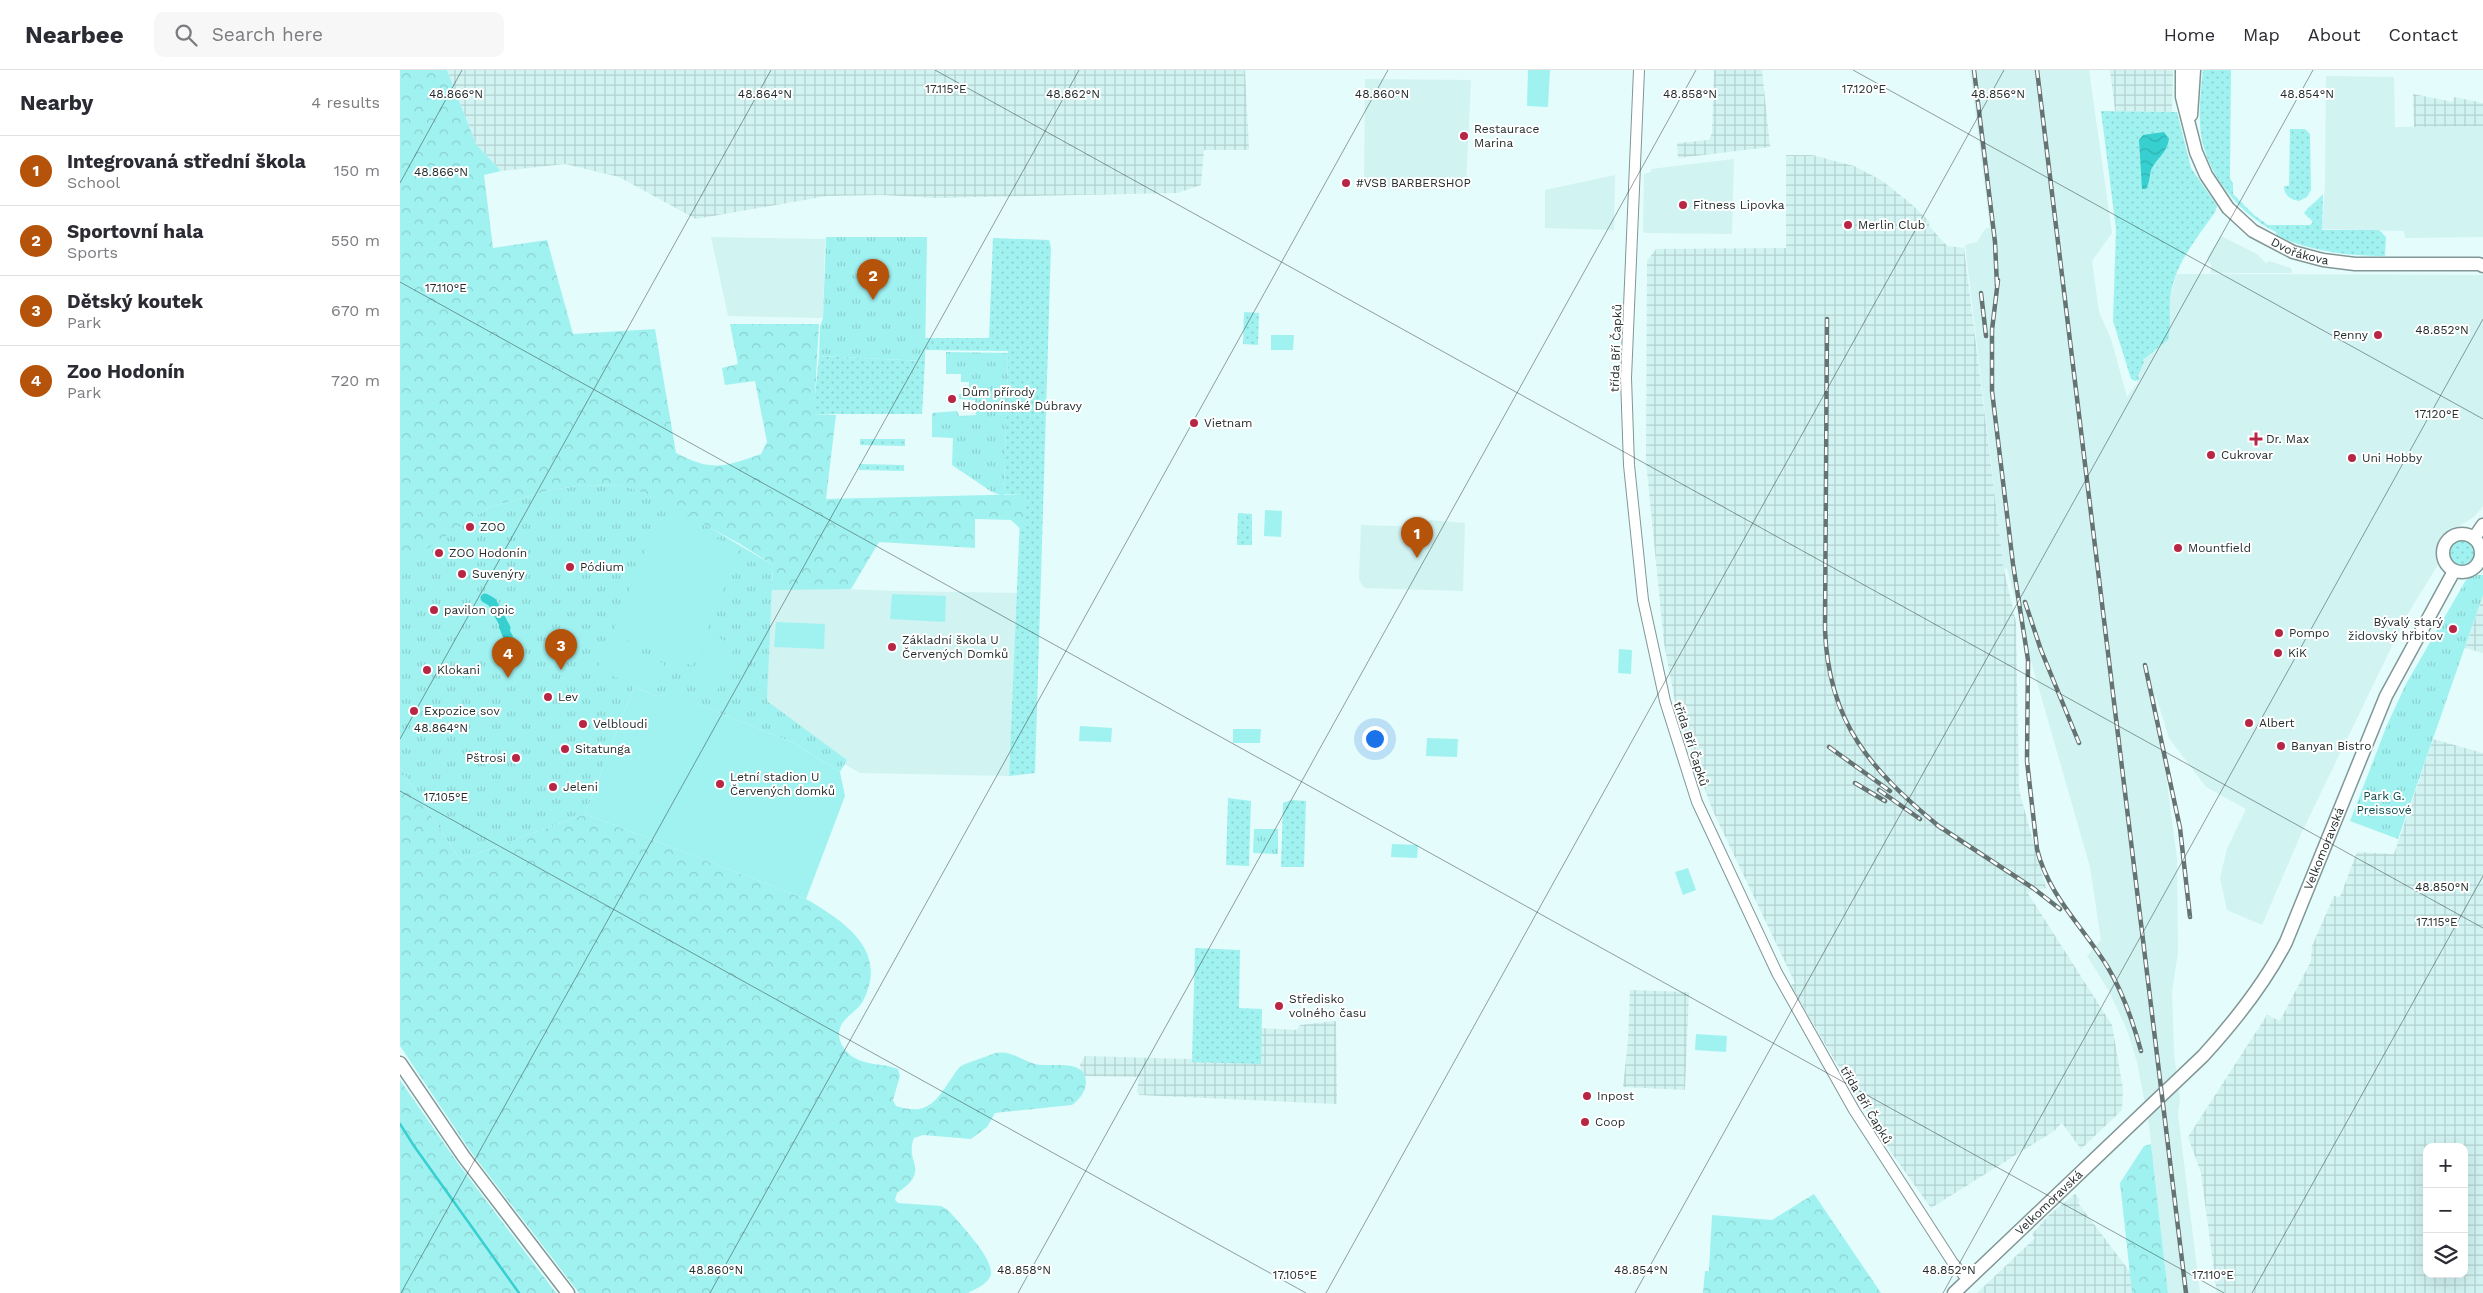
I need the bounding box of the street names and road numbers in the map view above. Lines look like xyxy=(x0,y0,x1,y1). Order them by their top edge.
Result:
street label: Dvořákova xyxy=(2269,235,2330,268)
street label: třída Bří Čapků xyxy=(1607,304,1625,392)
street label: třída Bří Čapků xyxy=(1671,700,1711,788)
street label: Velkomoravská xyxy=(2301,805,2347,892)
street label: třída Bří Čapků xyxy=(1837,1064,1895,1146)
street label: Velkomoravská xyxy=(2012,1167,2086,1238)

